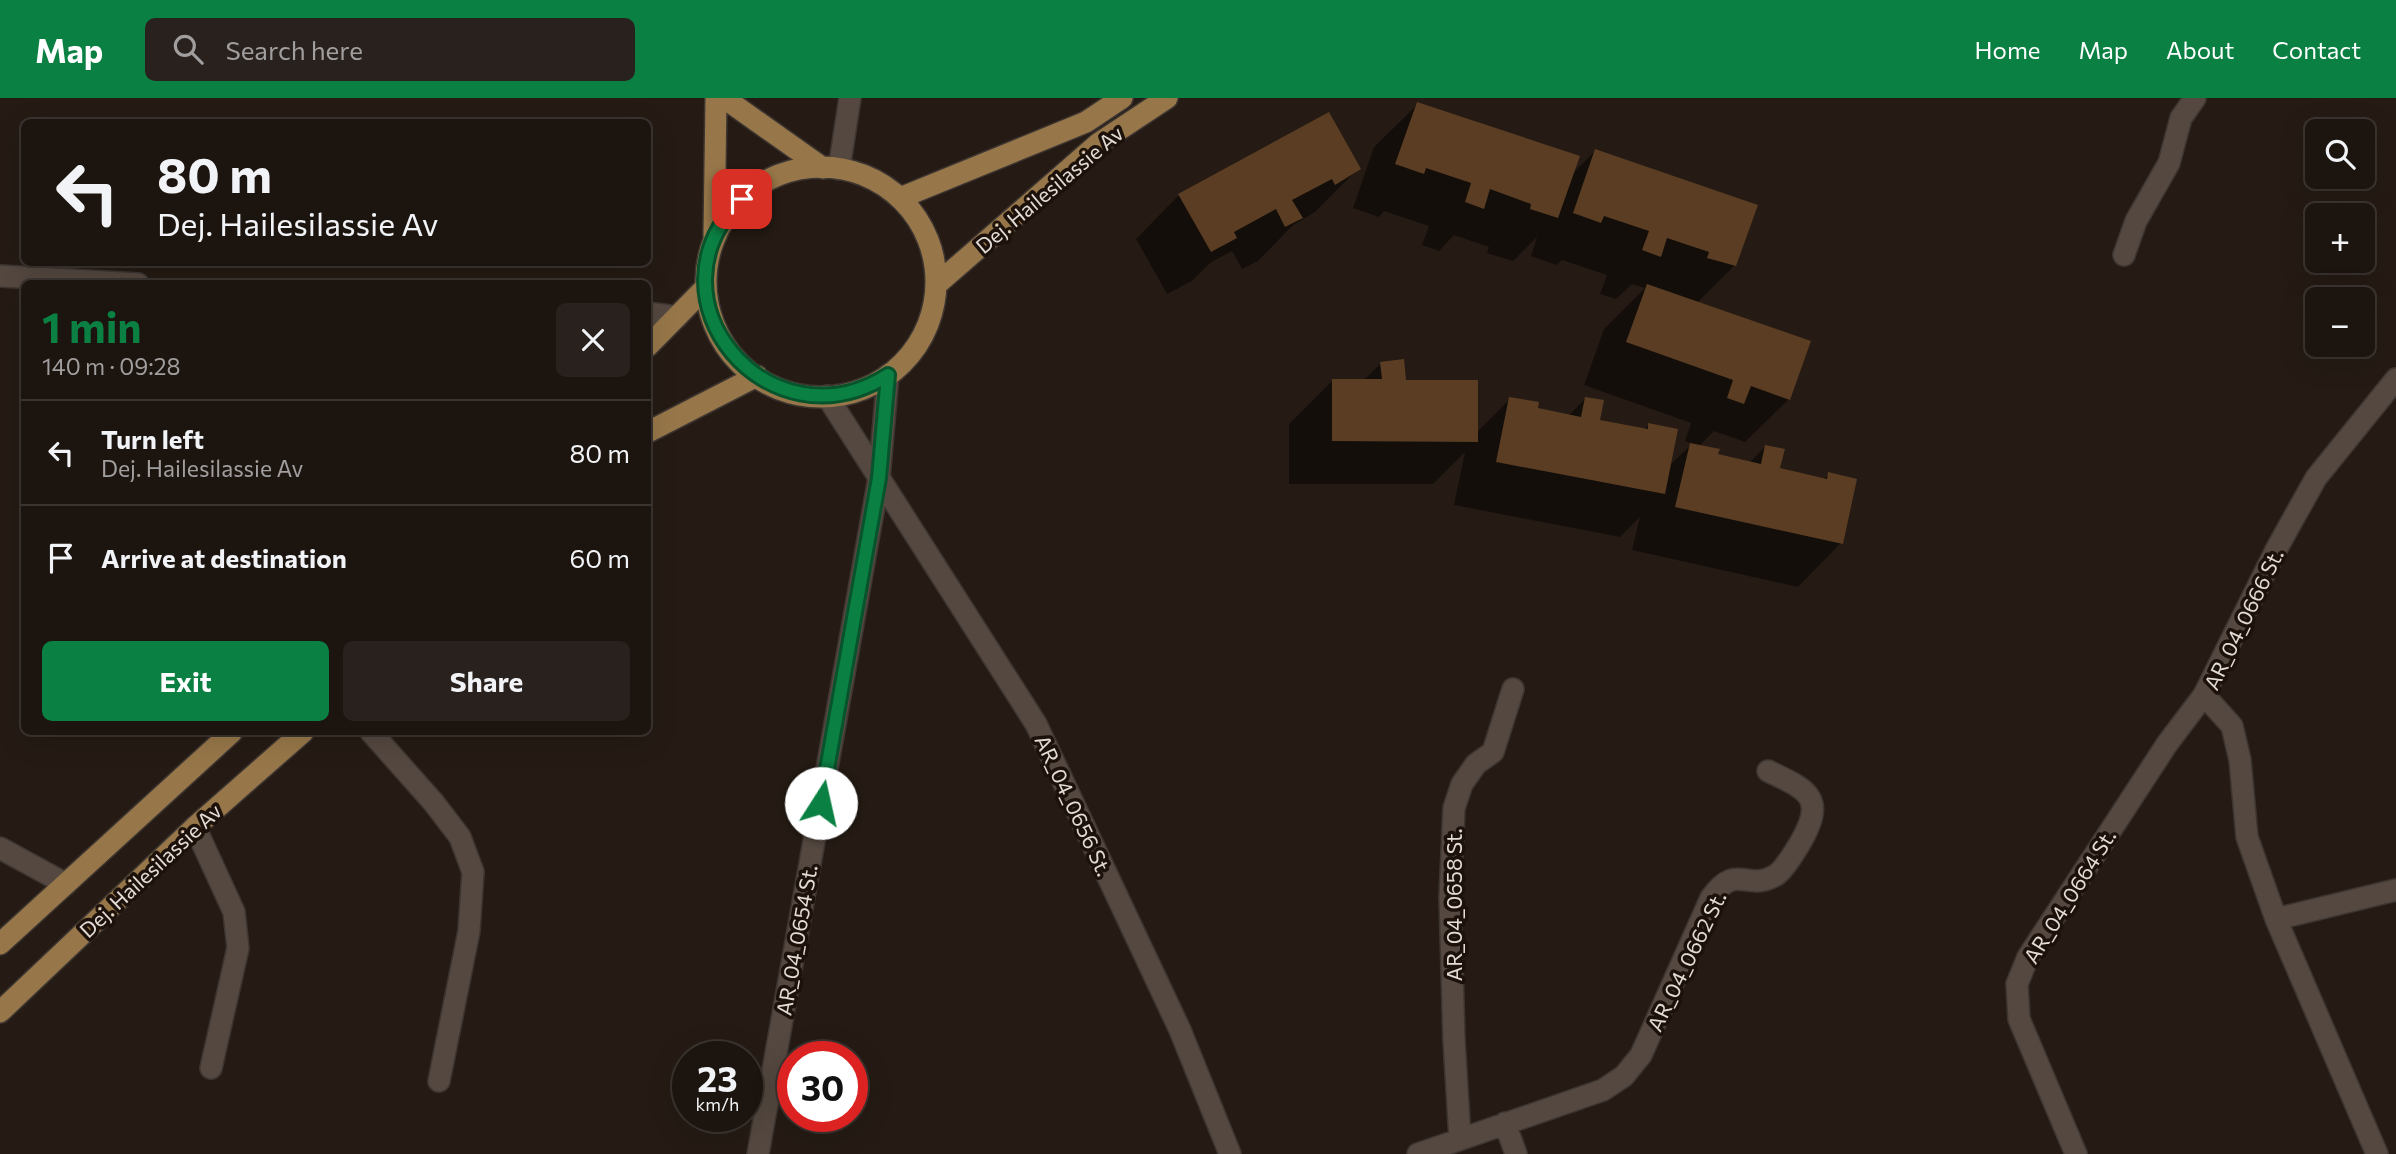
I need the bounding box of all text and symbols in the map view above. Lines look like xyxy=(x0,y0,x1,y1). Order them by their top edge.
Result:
search box xyxy=(145,18,635,81)
text: Map xyxy=(35,29,103,70)
icon: search xyxy=(169,30,207,68)
text: Search here xyxy=(225,34,363,65)
text: Home xyxy=(1975,35,2041,64)
text: Map xyxy=(2079,35,2128,64)
text: About xyxy=(2166,35,2234,64)
text: Contact xyxy=(2272,35,2361,64)
map controls xyxy=(2305,119,2375,357)
button: search xyxy=(2305,119,2375,189)
street label: Dej. Hailesilassie Av xyxy=(970,120,1128,258)
text: 80 m xyxy=(157,143,272,203)
icon: left xyxy=(42,147,133,238)
pin xyxy=(712,169,772,229)
icon: arrive xyxy=(723,180,761,218)
text: Dej. Hailesilassie Av xyxy=(157,203,438,243)
button: + xyxy=(2305,203,2375,273)
button: − xyxy=(2305,287,2375,357)
text: 1 min xyxy=(42,300,142,352)
button: close xyxy=(556,303,630,377)
text: 140 m · 09:28 xyxy=(42,352,180,380)
text: Turn left xyxy=(101,423,204,454)
icon: left xyxy=(42,434,80,472)
text: 80 m xyxy=(570,437,630,468)
text: Dej. Hailesilassie Av xyxy=(101,454,303,482)
icon: arrive xyxy=(42,539,80,577)
text: Arrive at destination xyxy=(101,542,347,573)
text: 60 m xyxy=(570,542,630,573)
street label: AR_04_0666 St. xyxy=(2198,545,2288,693)
button: Exit xyxy=(42,641,329,721)
button: Share xyxy=(343,641,630,721)
street label: AR_04_0656 St. xyxy=(1030,731,1118,879)
position arrow xyxy=(784,766,858,840)
street label: Dej. Hailesilassie Av xyxy=(74,798,226,942)
street label: AR_04_0664 St. xyxy=(2018,824,2120,968)
street label: AR_04_0658 St. xyxy=(1441,829,1466,981)
street label: AR_04_0654 St. xyxy=(770,863,822,1017)
street label: AR_04_0662 St. xyxy=(1641,887,1731,1035)
speed limit sign: 30 xyxy=(777,1041,868,1132)
text: 23 xyxy=(697,1056,738,1099)
text: km/h xyxy=(696,1093,739,1115)

